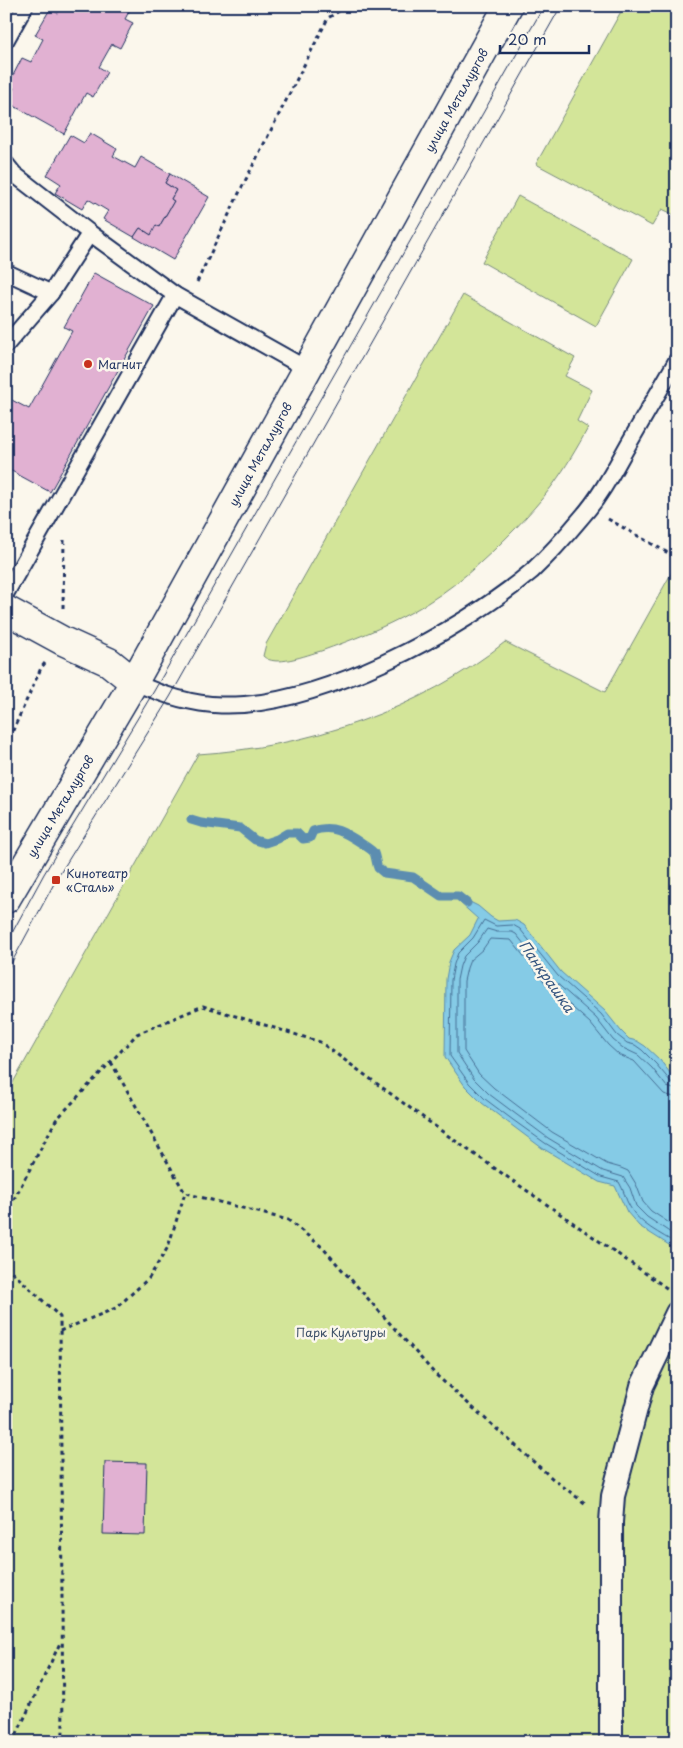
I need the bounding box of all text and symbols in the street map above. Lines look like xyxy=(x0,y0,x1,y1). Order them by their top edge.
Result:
scale bar xyxy=(500,22,589,54)
text: 20 m xyxy=(508,27,547,50)
street label: улица Металлургов xyxy=(420,45,492,155)
place label: Магнит xyxy=(98,355,143,373)
marker: Магнит xyxy=(82,358,94,370)
street label: улица Металлургов xyxy=(224,399,296,509)
street label: улица Металлургов xyxy=(22,751,98,860)
place label: Кинотеатр «Сталь» xyxy=(66,864,128,896)
marker: Кинотеатр «Сталь» xyxy=(50,874,62,886)
water label: Панкрашка xyxy=(514,936,580,1017)
park label: Парк Культуры xyxy=(296,1323,386,1341)

